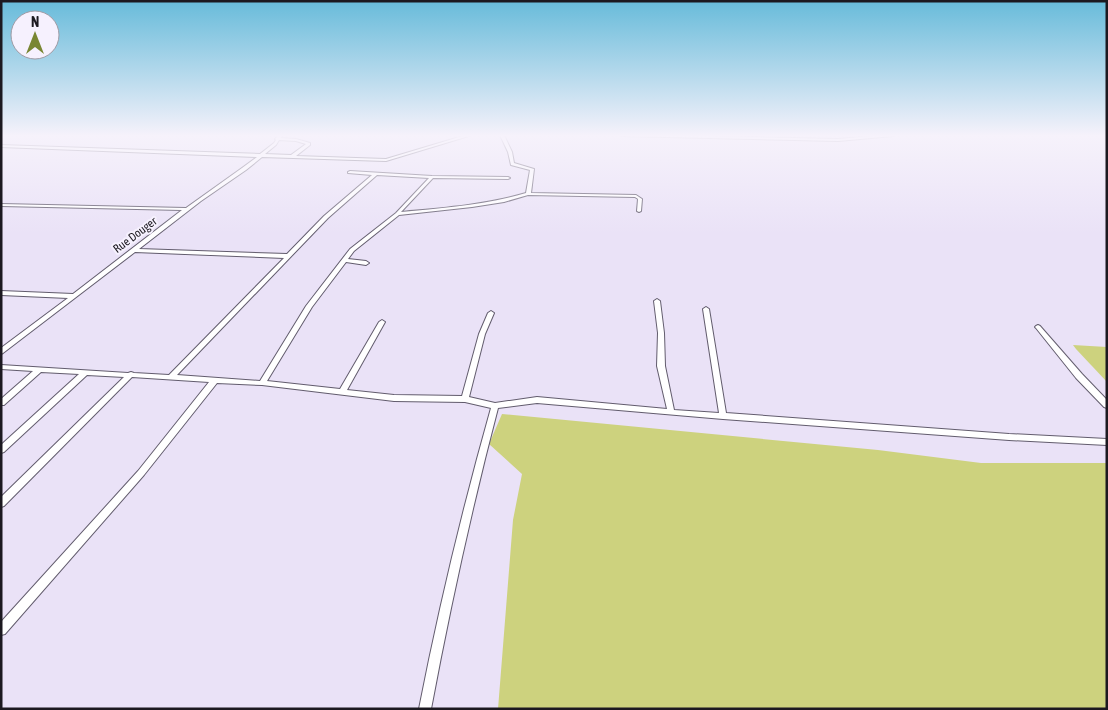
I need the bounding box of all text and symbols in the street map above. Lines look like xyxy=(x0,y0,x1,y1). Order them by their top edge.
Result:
north arrow xyxy=(10,10,60,60)
text: N xyxy=(31,14,39,30)
street label: Rue Douger xyxy=(110,214,160,256)

